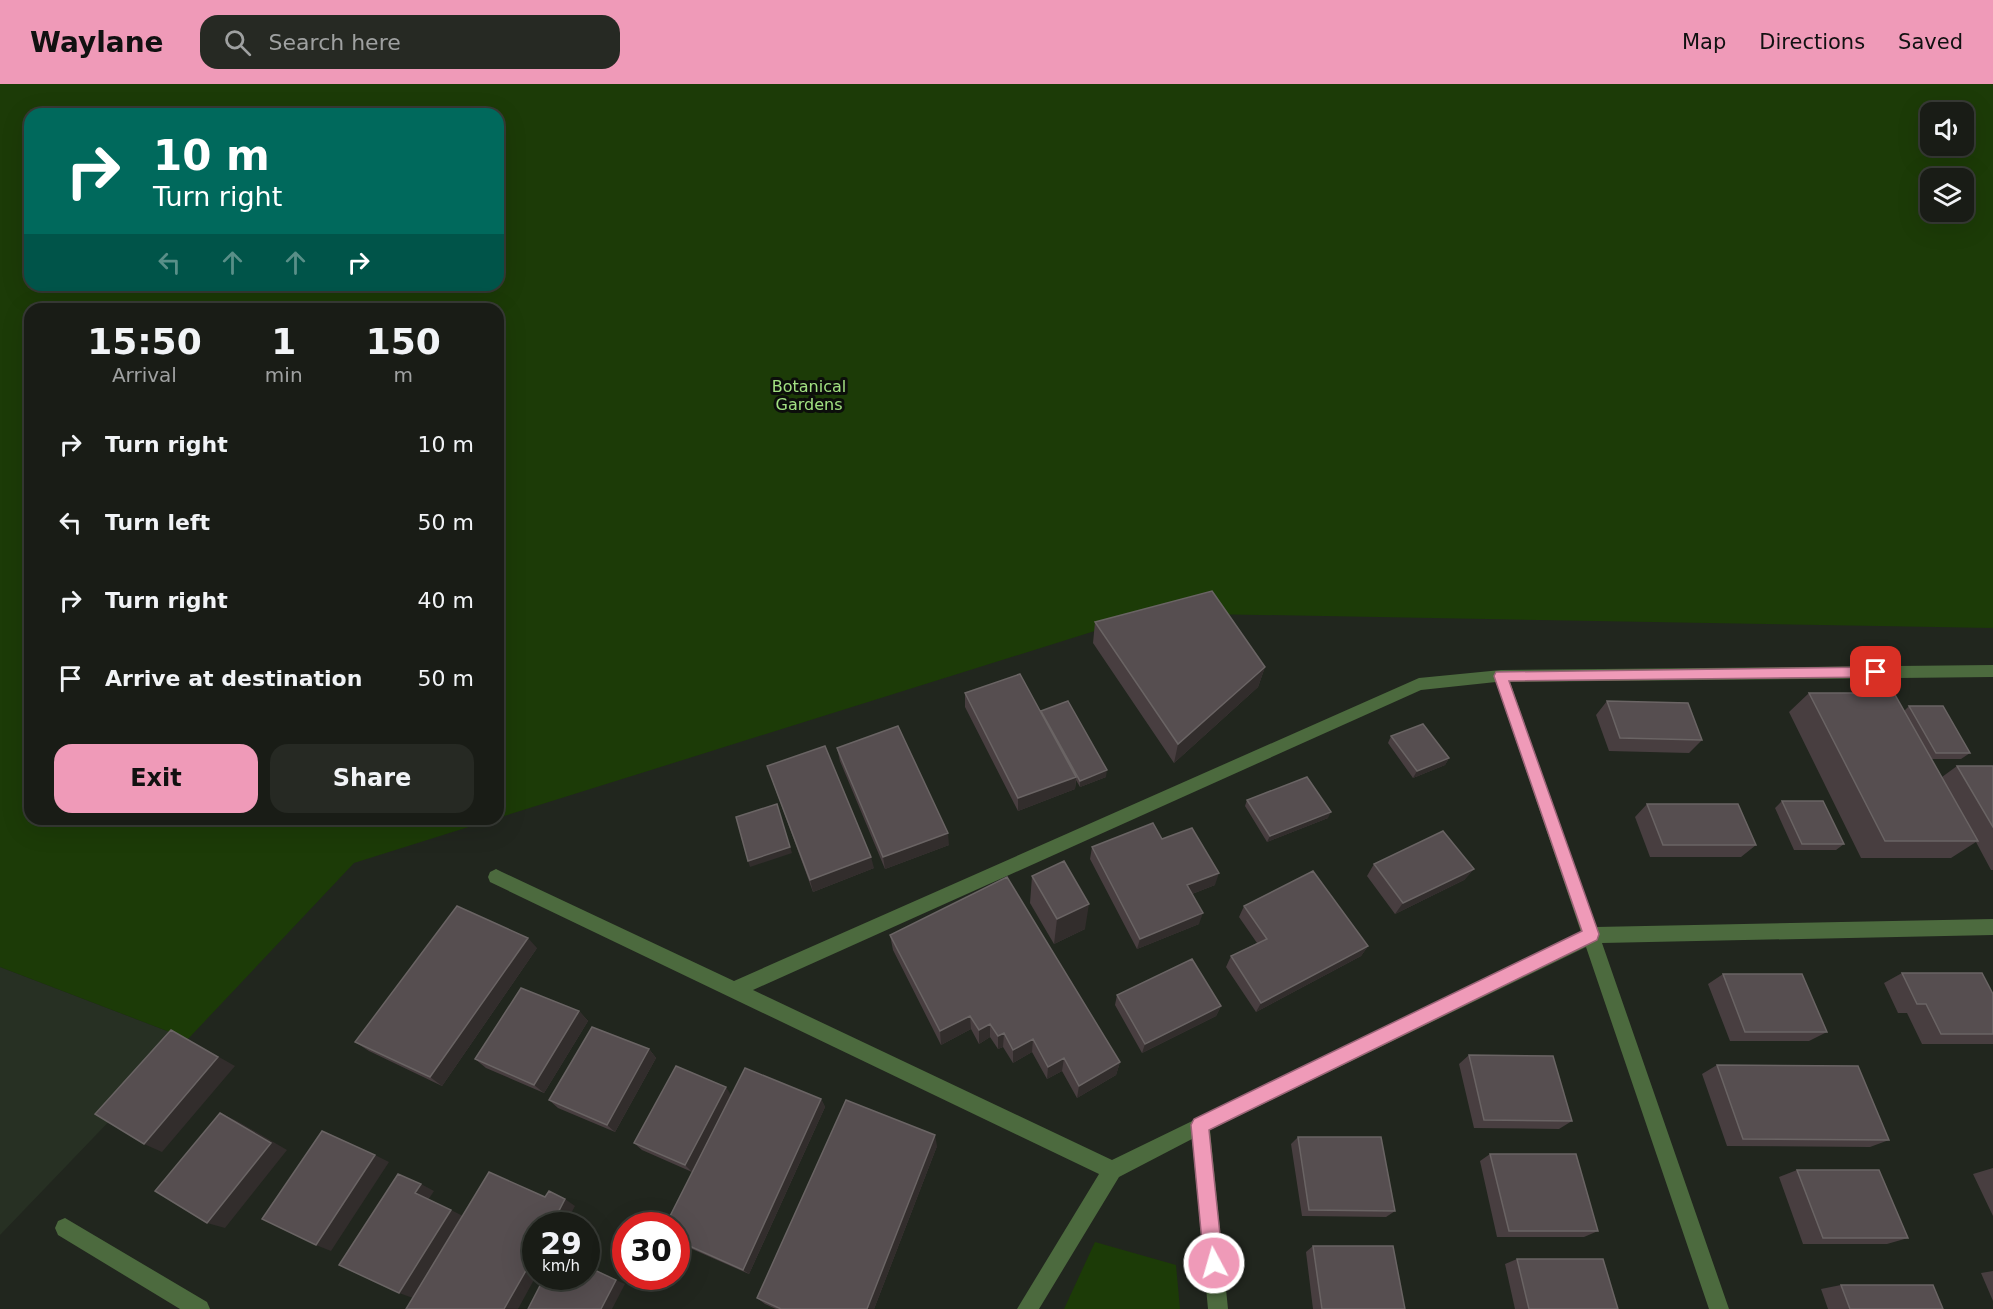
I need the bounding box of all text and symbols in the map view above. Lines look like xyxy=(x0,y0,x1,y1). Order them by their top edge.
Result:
search box xyxy=(200,15,620,69)
text: Waylane xyxy=(30,26,164,59)
icon: search xyxy=(221,26,254,59)
text: Search here xyxy=(269,30,401,55)
text: Map xyxy=(1682,30,1726,54)
text: Directions xyxy=(1759,30,1865,54)
text: Saved xyxy=(1898,30,1963,54)
map controls xyxy=(1920,102,1974,222)
button: sound xyxy=(1920,102,1974,156)
text: 10 m xyxy=(153,131,270,180)
icon: right xyxy=(54,132,132,210)
button: layers xyxy=(1920,168,1974,222)
text: Turn right xyxy=(153,181,282,212)
icon: left xyxy=(153,246,186,279)
icon: ahead xyxy=(216,246,249,279)
icon: ahead xyxy=(279,246,312,279)
icon: right xyxy=(342,246,375,279)
text: 15:50 xyxy=(87,321,202,362)
text: 1 xyxy=(271,321,296,362)
text: 150 xyxy=(366,321,441,362)
text: Arrival xyxy=(112,363,177,387)
text: min xyxy=(265,363,303,387)
text: m xyxy=(394,363,413,387)
park label: Botanical Gardens xyxy=(772,377,846,414)
icon: right xyxy=(54,428,87,461)
text: Turn right xyxy=(105,432,228,457)
text: 10 m xyxy=(418,432,474,457)
icon: left xyxy=(54,506,87,539)
text: Turn left xyxy=(105,510,210,535)
text: 50 m xyxy=(418,510,474,535)
icon: right xyxy=(54,584,87,617)
text: Turn right xyxy=(105,588,228,613)
text: 40 m xyxy=(418,588,474,613)
pin xyxy=(1850,646,1901,697)
icon: arrive xyxy=(1859,655,1892,688)
icon: arrive xyxy=(54,662,87,695)
text: Arrive at destination xyxy=(105,666,362,691)
text: 50 m xyxy=(418,666,474,691)
button: Exit xyxy=(54,744,258,813)
button: Share xyxy=(270,744,474,813)
speed limit sign: 30 xyxy=(612,1212,690,1290)
text: 29 xyxy=(540,1226,582,1261)
position arrow xyxy=(1182,1231,1246,1295)
text: km/h xyxy=(542,1257,580,1275)

